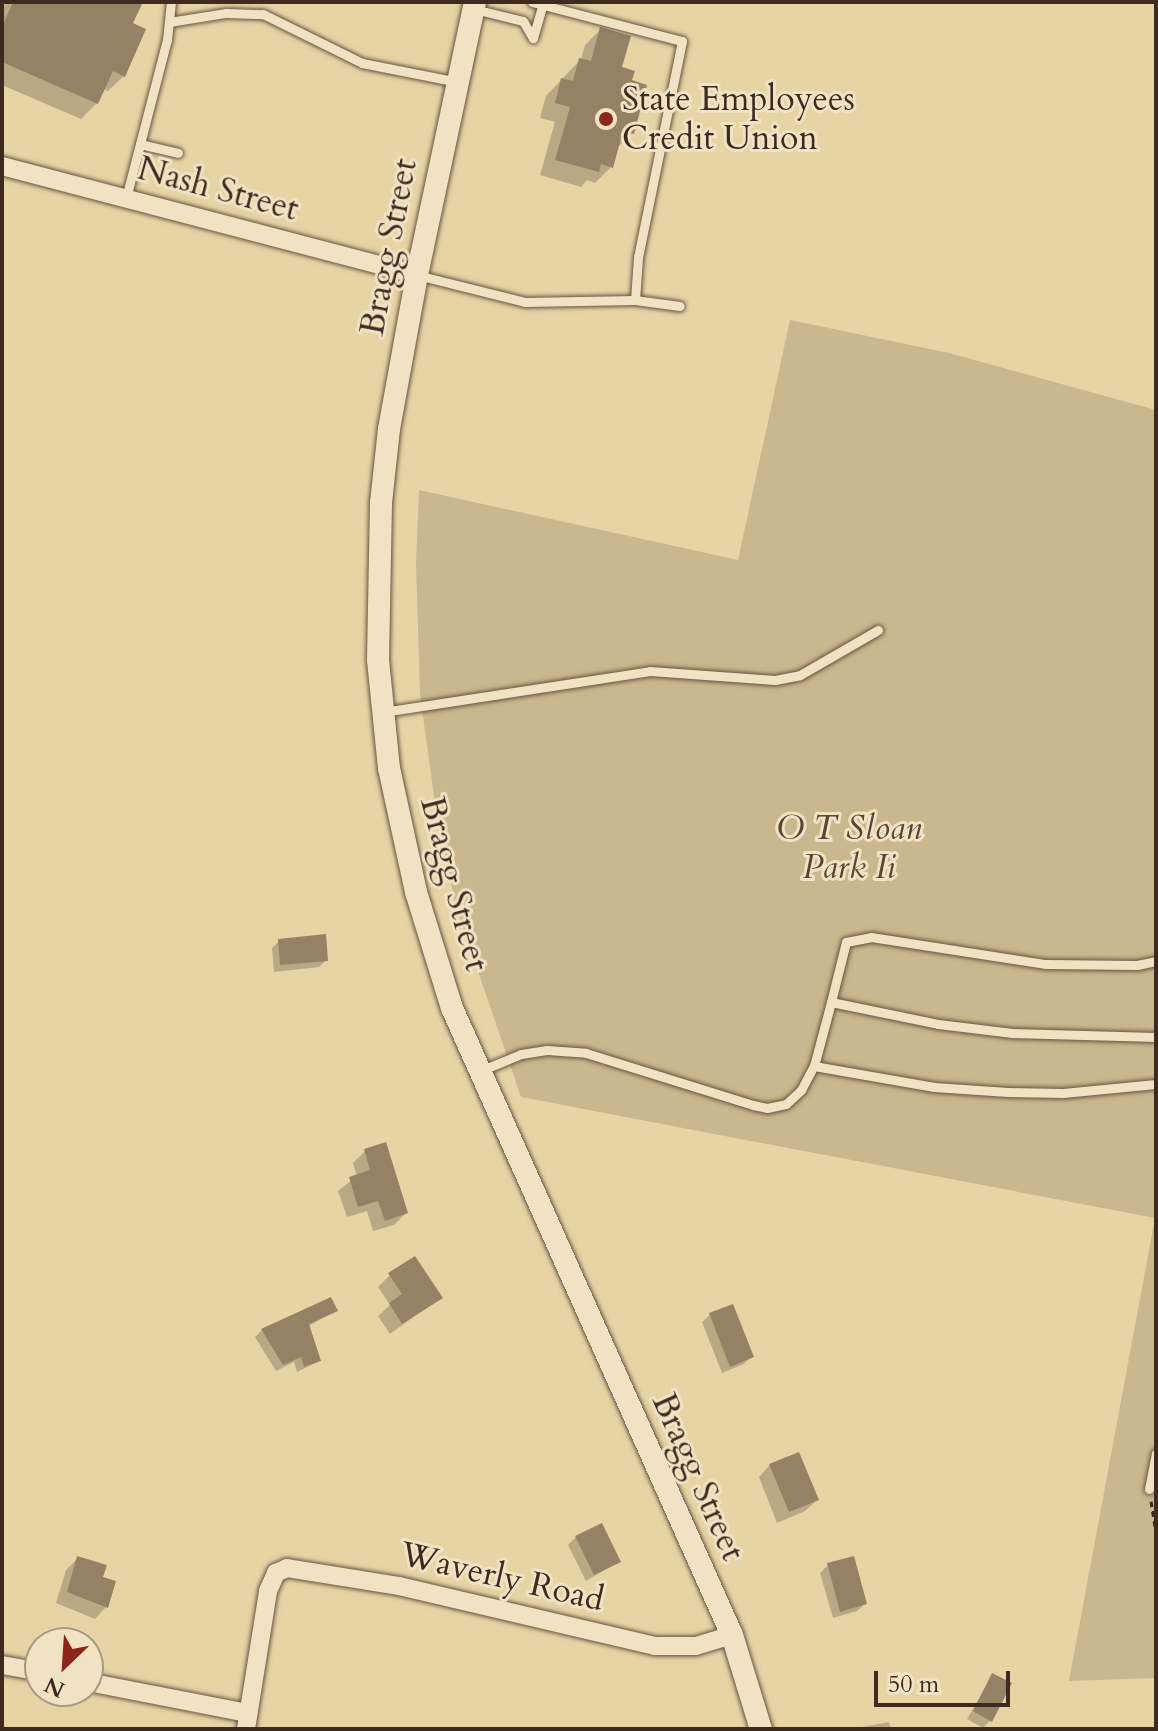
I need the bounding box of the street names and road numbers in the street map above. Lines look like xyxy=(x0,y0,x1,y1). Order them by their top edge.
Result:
street label: Nash Street xyxy=(133,148,303,230)
street label: Bragg Street xyxy=(352,155,426,339)
street label: Bragg Street xyxy=(411,792,497,976)
street label: Bragg Street xyxy=(643,1387,753,1567)
street label: Waverly Road xyxy=(396,1534,608,1620)

